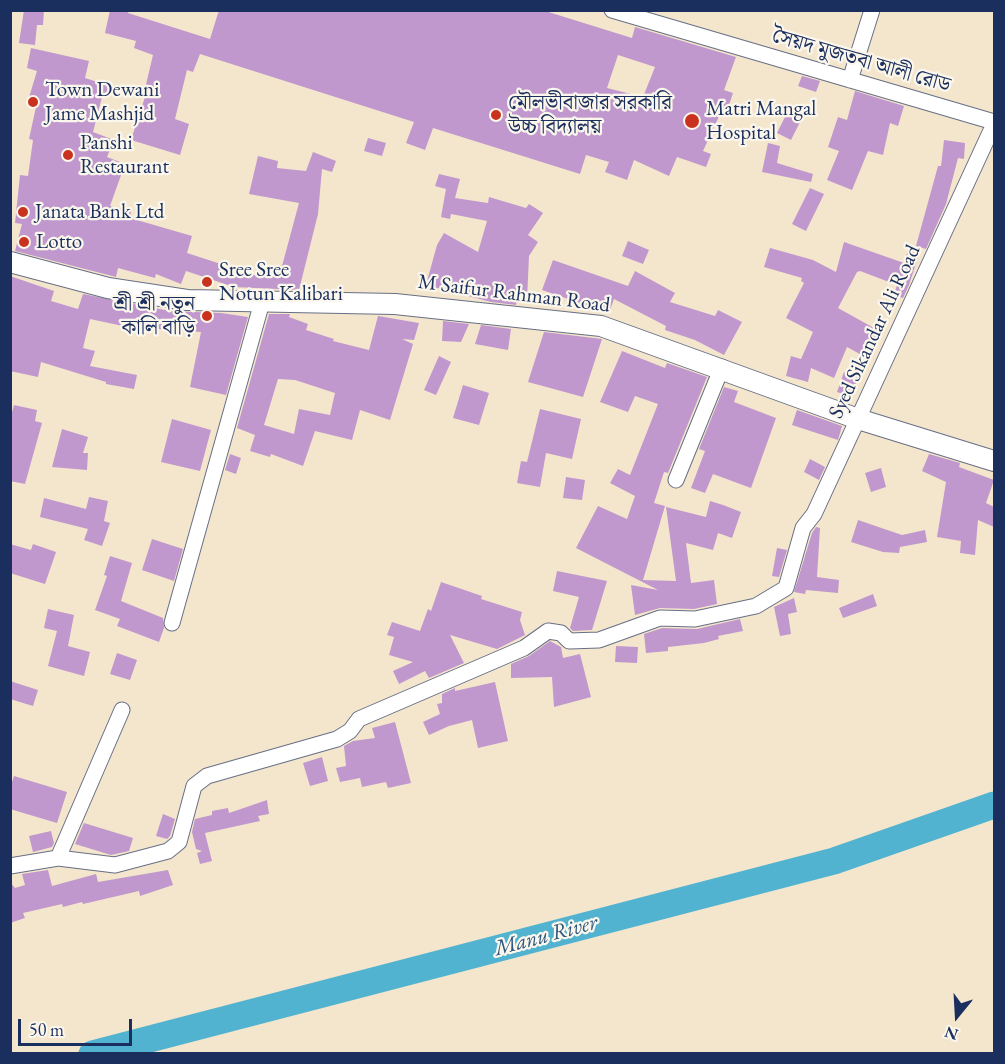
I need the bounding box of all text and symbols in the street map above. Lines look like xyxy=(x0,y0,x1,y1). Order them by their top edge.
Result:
street label: সৈয়দ মুজতবা আলী রোড xyxy=(769,23,953,99)
place label: Town Dewani Jame Mashjid xyxy=(45,77,159,127)
place label: মৌলভীবাজার সরকারি উচ্চ বিদ্যালয় xyxy=(508,90,672,140)
marker: Town Dewani Jame Mashjid xyxy=(26,95,40,109)
place label: Matri Mangal Hospital xyxy=(706,96,816,146)
marker: মৌলভীবাজার সরকারি উচ্চ বিদ্যালয় xyxy=(489,108,503,122)
marker: Matri Mangal Hospital xyxy=(683,112,701,130)
place label: Panshi Restaurant xyxy=(80,130,169,180)
marker: Panshi Restaurant xyxy=(61,148,75,162)
place label: Janata Bank Ltd xyxy=(35,199,164,225)
marker: Janata Bank Ltd xyxy=(16,205,30,219)
place label: Lotto xyxy=(36,229,82,255)
marker: Lotto xyxy=(17,235,31,249)
street label: Syed Sikandar Ali Road xyxy=(824,241,926,423)
place label: Sree Sree Notun Kalibari xyxy=(219,257,343,307)
street label: M Saifur Rahman Road xyxy=(416,270,612,318)
marker: Sree Sree Notun Kalibari xyxy=(200,275,214,289)
place label: শ্রী শ্রী নতুন কালি বাড়ি xyxy=(113,291,195,341)
marker: শ্রী শ্রী নতুন কালি বাড়ি xyxy=(200,309,214,323)
water label: Manu River xyxy=(491,910,601,962)
north arrow xyxy=(927,986,987,1046)
scale bar xyxy=(21,1007,135,1045)
text: 50 m xyxy=(29,1018,64,1041)
text: N xyxy=(942,1022,961,1046)

